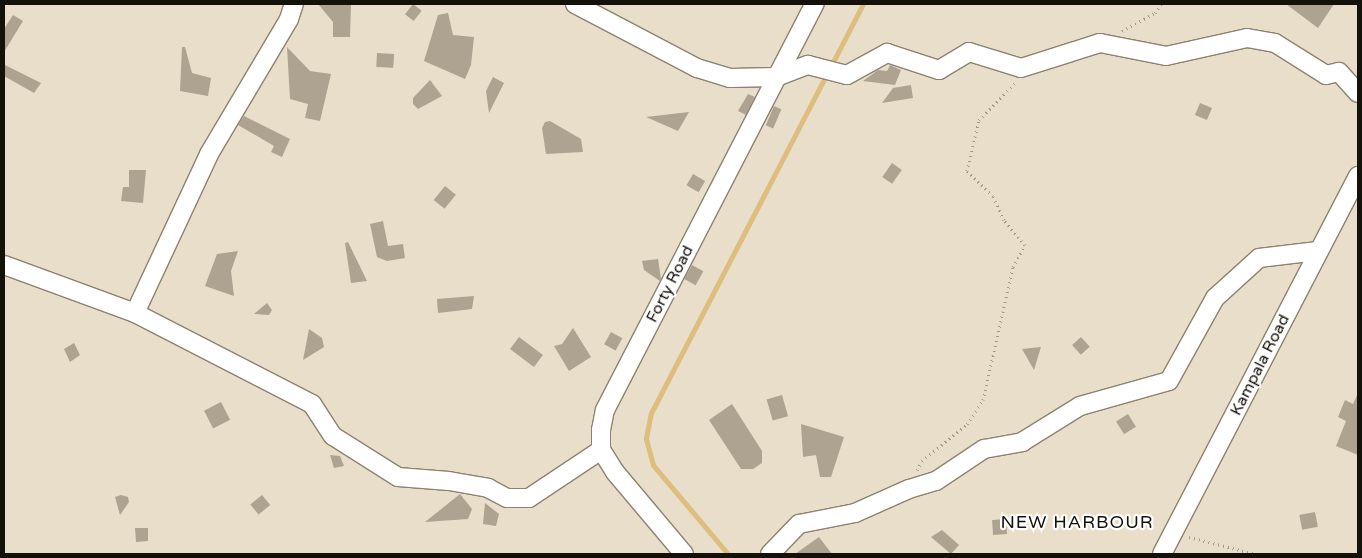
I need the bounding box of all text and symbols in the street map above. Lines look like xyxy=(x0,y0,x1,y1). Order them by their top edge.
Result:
street label: Forty Road xyxy=(642,242,698,326)
street label: Kampala Road xyxy=(1226,311,1294,419)
district label: NEW HARBOUR xyxy=(999,511,1155,533)

